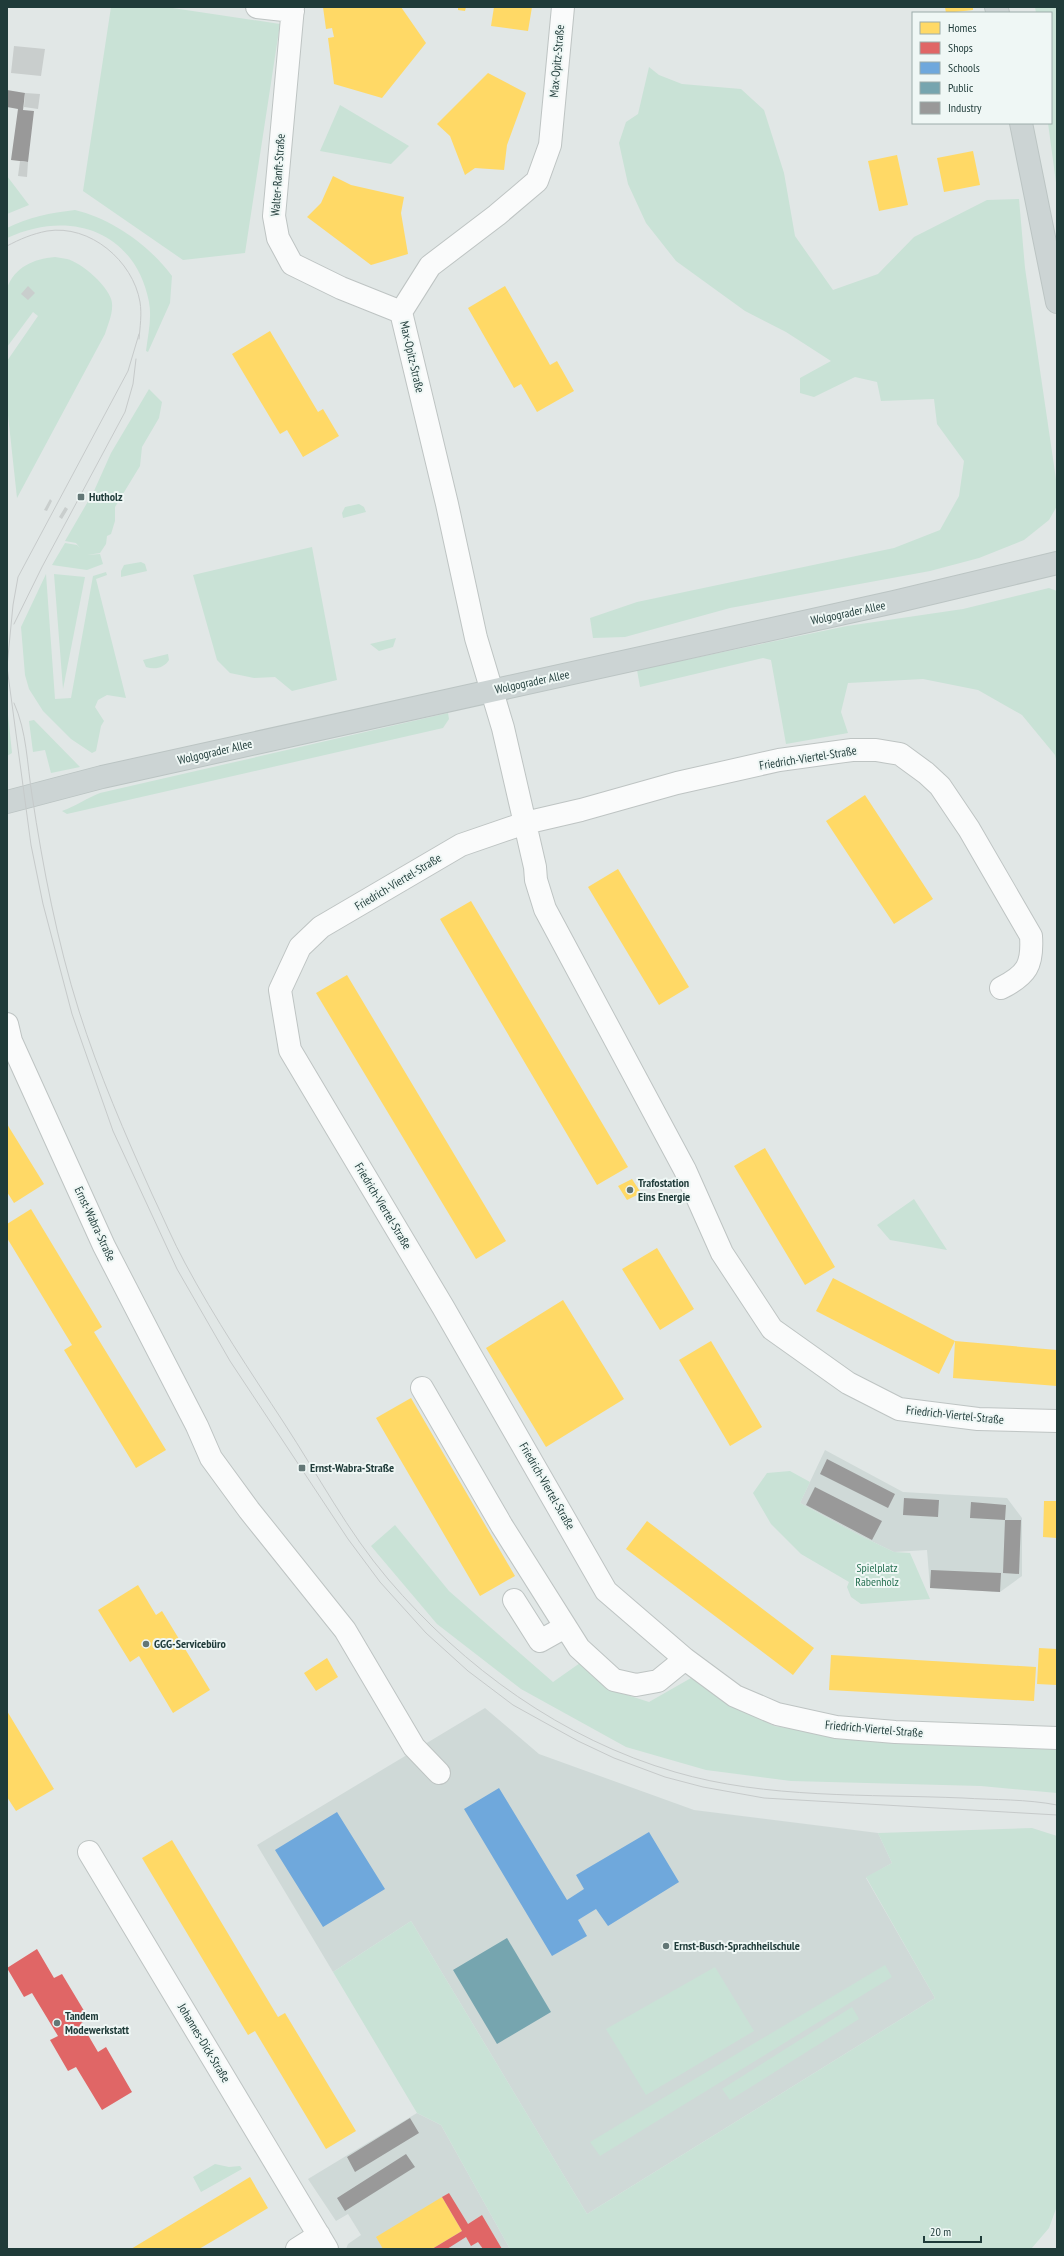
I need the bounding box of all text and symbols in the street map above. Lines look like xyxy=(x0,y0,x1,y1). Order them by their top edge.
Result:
legend xyxy=(912,12,1052,124)
text: Homes xyxy=(948,20,976,35)
street label: Max-Opitz-Straße xyxy=(546,24,567,98)
text: Shops xyxy=(948,40,973,55)
text: Schools xyxy=(948,60,980,75)
text: Public xyxy=(948,80,974,95)
text: Industry xyxy=(948,100,982,115)
street label: Walter-Ranft-Straße xyxy=(267,133,288,217)
street label: Max-Opitz-Straße xyxy=(397,320,428,394)
place label: Hutholz xyxy=(89,489,123,504)
marker: Hutholz xyxy=(76,492,86,502)
street label: Wolgograder Allee xyxy=(809,597,887,628)
street label: Wolgograder Allee xyxy=(493,666,571,697)
street label: Wolgograder Allee xyxy=(176,736,254,767)
street label: Friedrich-Viertel-Straße xyxy=(758,742,858,773)
street label: Friedrich-Viertel-Straße xyxy=(352,850,444,913)
street label: Friedrich-Viertel-Straße xyxy=(352,1160,415,1252)
place label: Trafostation Eins Energie xyxy=(638,1175,690,1204)
street label: Ernst-Wabra-Straße xyxy=(72,1184,119,1264)
marker: Trafostation Eins Energie xyxy=(625,1185,635,1195)
street label: Friedrich-Viertel-Straße xyxy=(905,1402,1005,1427)
street label: Friedrich-Viertel-Straße xyxy=(516,1439,579,1532)
place label: Ernst-Wabra-Straße xyxy=(310,1460,394,1475)
marker: Ernst-Wabra-Straße xyxy=(297,1463,307,1473)
park label: Spielplatz Rabenholz xyxy=(855,1560,899,1589)
place label: GGG-Servicebüro xyxy=(154,1636,226,1651)
marker: GGG-Servicebüro xyxy=(141,1639,151,1649)
street label: Friedrich-Viertel-Straße xyxy=(824,1717,924,1740)
place label: Ernst-Busch-Sprachheilschule xyxy=(674,1938,800,1953)
marker: Ernst-Busch-Sprachheilschule xyxy=(661,1941,671,1951)
street label: Johannes-Dick-Straße xyxy=(174,2000,234,2085)
place label: Tandem Modewerkstatt xyxy=(65,2008,130,2037)
marker: Tandem Modewerkstatt xyxy=(52,2018,62,2028)
scale bar xyxy=(924,2218,981,2244)
text: 20 m xyxy=(930,2224,951,2239)

